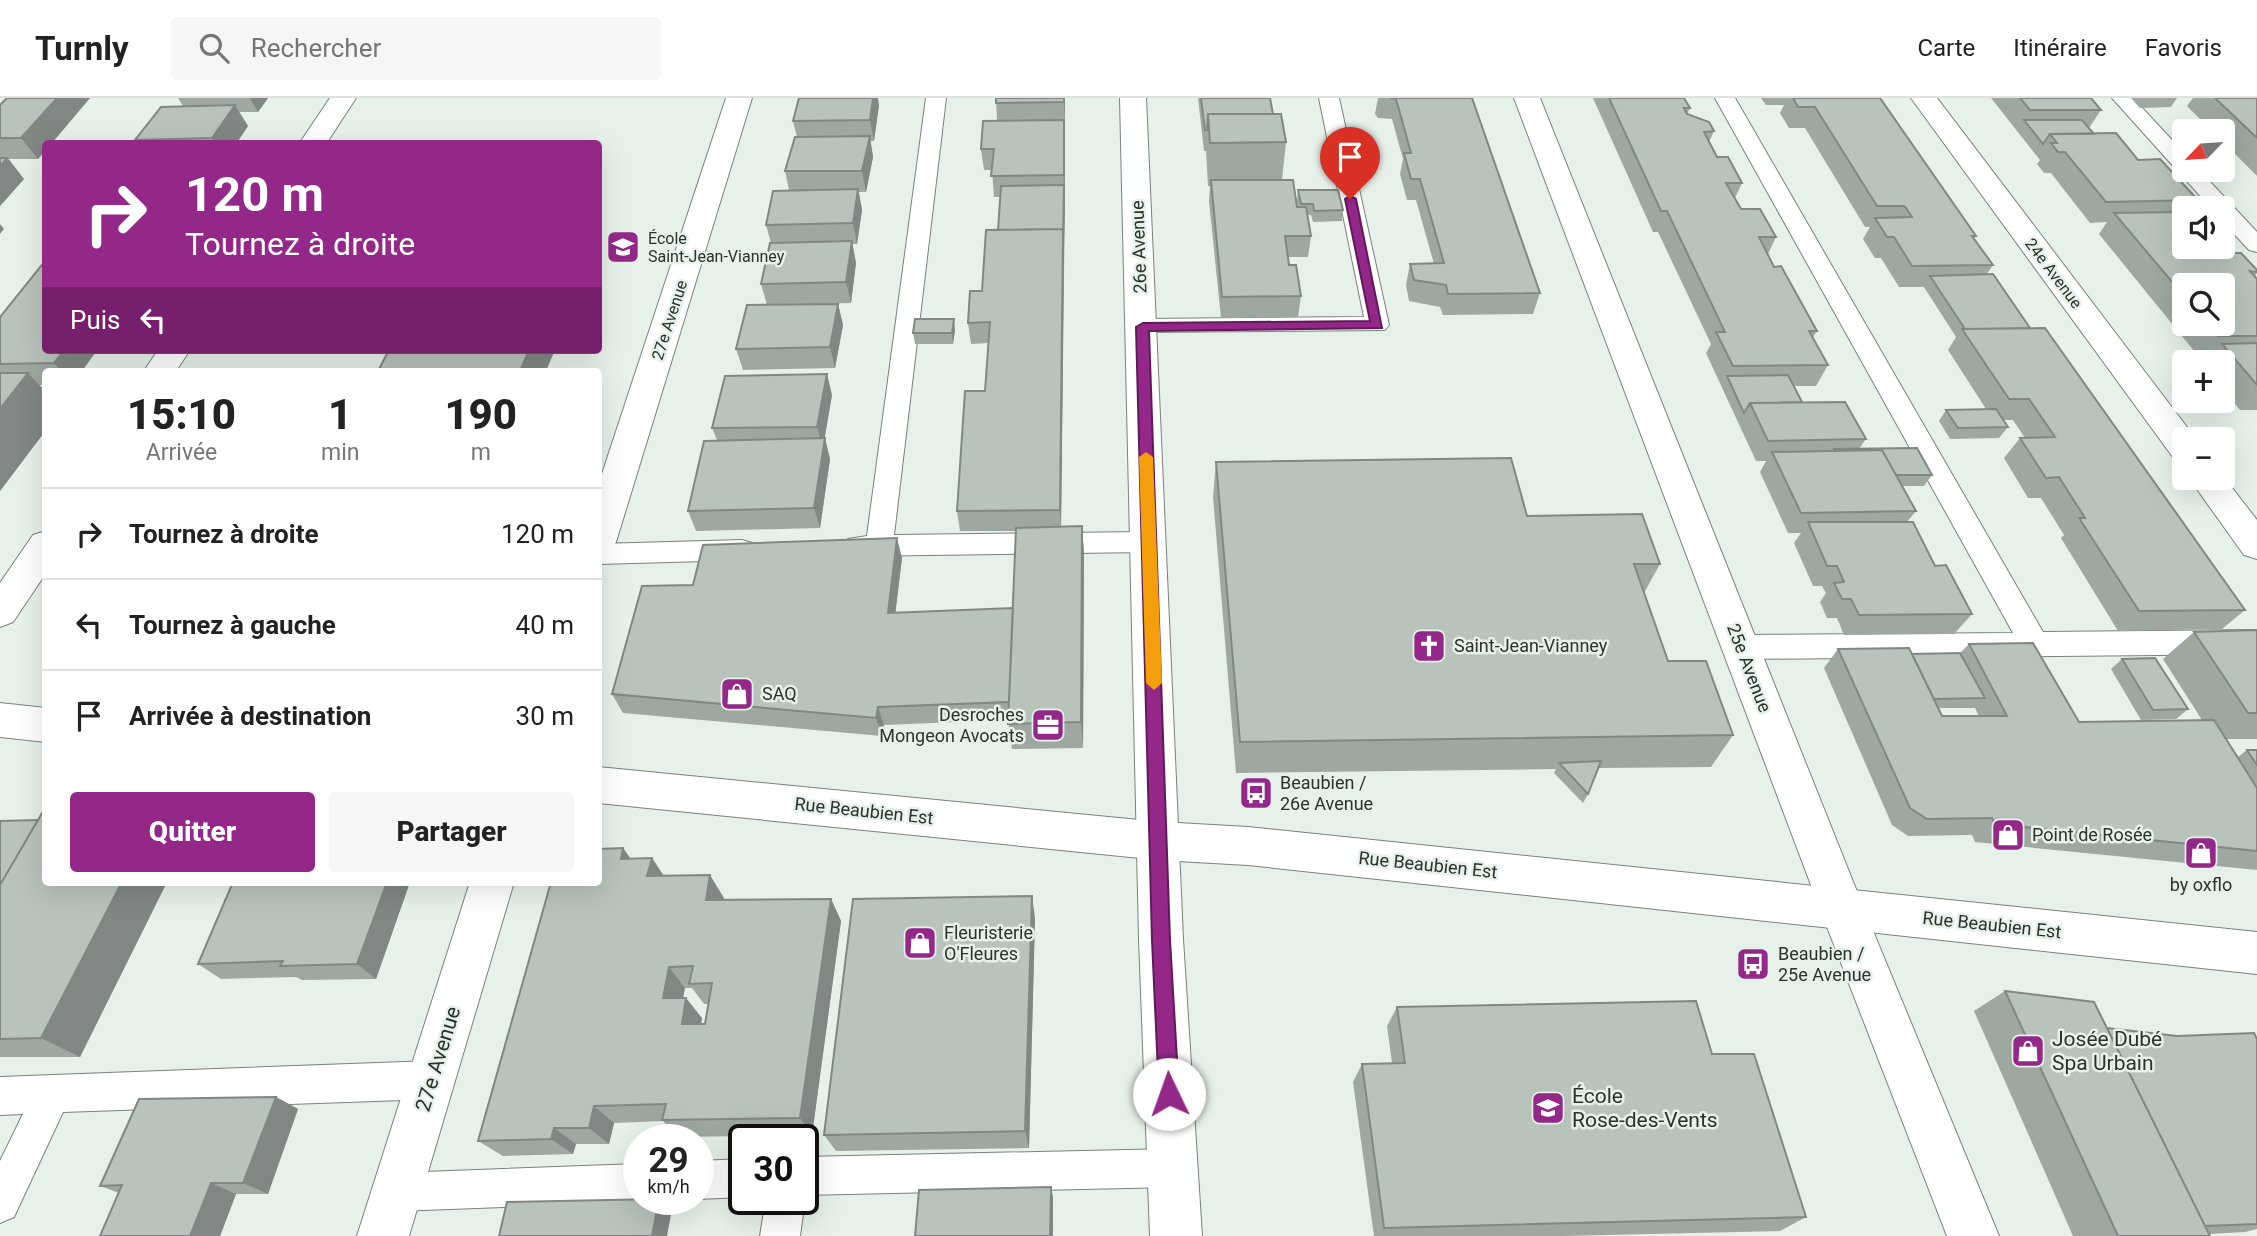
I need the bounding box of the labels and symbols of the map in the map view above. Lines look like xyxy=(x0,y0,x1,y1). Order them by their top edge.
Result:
north arrow xyxy=(2172,119,2235,182)
pin xyxy=(1320,127,1380,199)
street label: 26e Avenue xyxy=(1126,200,1151,294)
school or university icon: École Saint-Jean-Vianney xyxy=(604,228,642,266)
place label: École Saint-Jean-Vianney xyxy=(648,229,785,266)
street label: 24e Avenue xyxy=(2021,235,2086,312)
street label: 27e Avenue xyxy=(648,278,691,362)
street label: 25e Avenue xyxy=(1723,621,1776,715)
church icon: Saint-Jean-Vianney xyxy=(1410,627,1448,665)
place label: Saint-Jean-Vianney xyxy=(1454,635,1608,656)
shop icon: SAQ xyxy=(718,675,756,713)
place label: SAQ xyxy=(762,683,797,704)
place label: Desroches Mongeon Avocats xyxy=(879,704,1024,746)
office icon: Desroches Mongeon Avocats xyxy=(1029,706,1067,744)
place label: Beaubien / 26e Avenue xyxy=(1280,772,1373,814)
bus stop icon: Beaubien / 26e Avenue xyxy=(1237,774,1275,812)
street label: Rue Beaubien Est xyxy=(794,793,935,828)
shop icon: Point de Rosée xyxy=(1989,816,2027,854)
place label: Point de Rosée xyxy=(2032,824,2152,845)
shop icon: by oxflo xyxy=(2182,834,2220,872)
street label: Rue Beaubien Est xyxy=(1358,847,1499,882)
place label: by oxflo xyxy=(2170,874,2232,895)
street label: Rue Beaubien Est xyxy=(1922,907,2063,942)
place label: Fleuristerie O'Fleures xyxy=(944,922,1033,964)
shop icon: Fleuristerie O'Fleures xyxy=(901,924,939,962)
place label: Beaubien / 25e Avenue xyxy=(1778,943,1871,985)
bus stop icon: Beaubien / 25e Avenue xyxy=(1734,945,1772,983)
street label: 27e Avenue xyxy=(411,1004,465,1114)
place label: Josée Dubé Spa Urbain xyxy=(2052,1027,2162,1075)
shop icon: Josée Dubé Spa Urbain xyxy=(2009,1032,2047,1070)
position arrow xyxy=(1132,1057,1206,1131)
place label: École Rose-des-Vents xyxy=(1572,1084,1718,1132)
school or university icon: École Rose-des-Vents xyxy=(1529,1089,1567,1127)
speed limit sign: 30 xyxy=(728,1124,819,1215)

